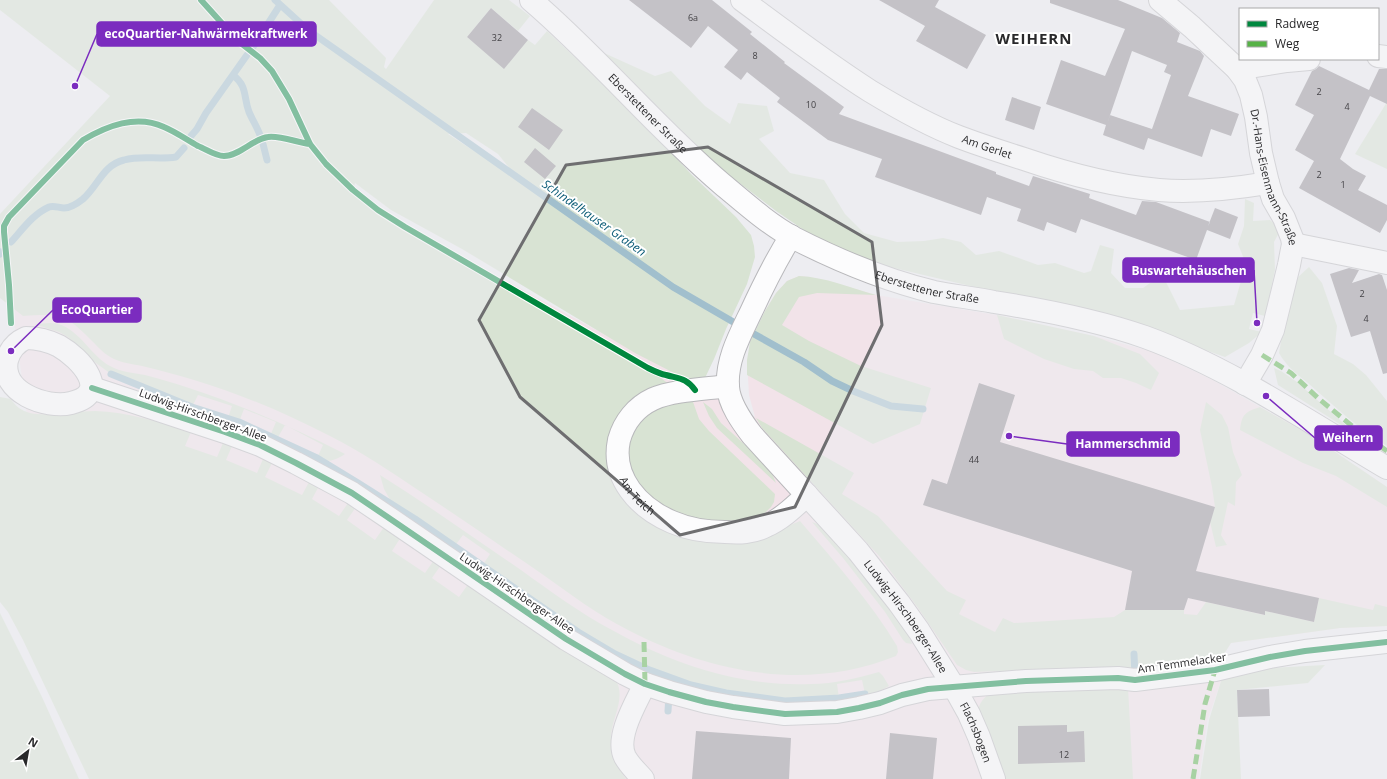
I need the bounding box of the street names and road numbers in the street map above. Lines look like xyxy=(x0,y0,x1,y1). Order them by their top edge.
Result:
street label: Eberstettener Straße xyxy=(605,70,691,156)
street label: Dr.-Hans-Eisenmann-Straße xyxy=(1247,107,1301,246)
street label: Am Gerlet xyxy=(960,131,1014,162)
street label: Eberstettener Straße xyxy=(873,267,980,306)
street label: Ludwig-Hirschberger-Allee xyxy=(137,384,269,445)
street label: Am Teich xyxy=(617,474,658,518)
street label: Ludwig-Hirschberger-Allee xyxy=(457,549,577,637)
street label: Ludwig-Hirschberger-Allee xyxy=(861,557,951,676)
street label: Am Temmelacker xyxy=(1137,649,1228,676)
street label: Flachsbogen xyxy=(957,699,995,764)

